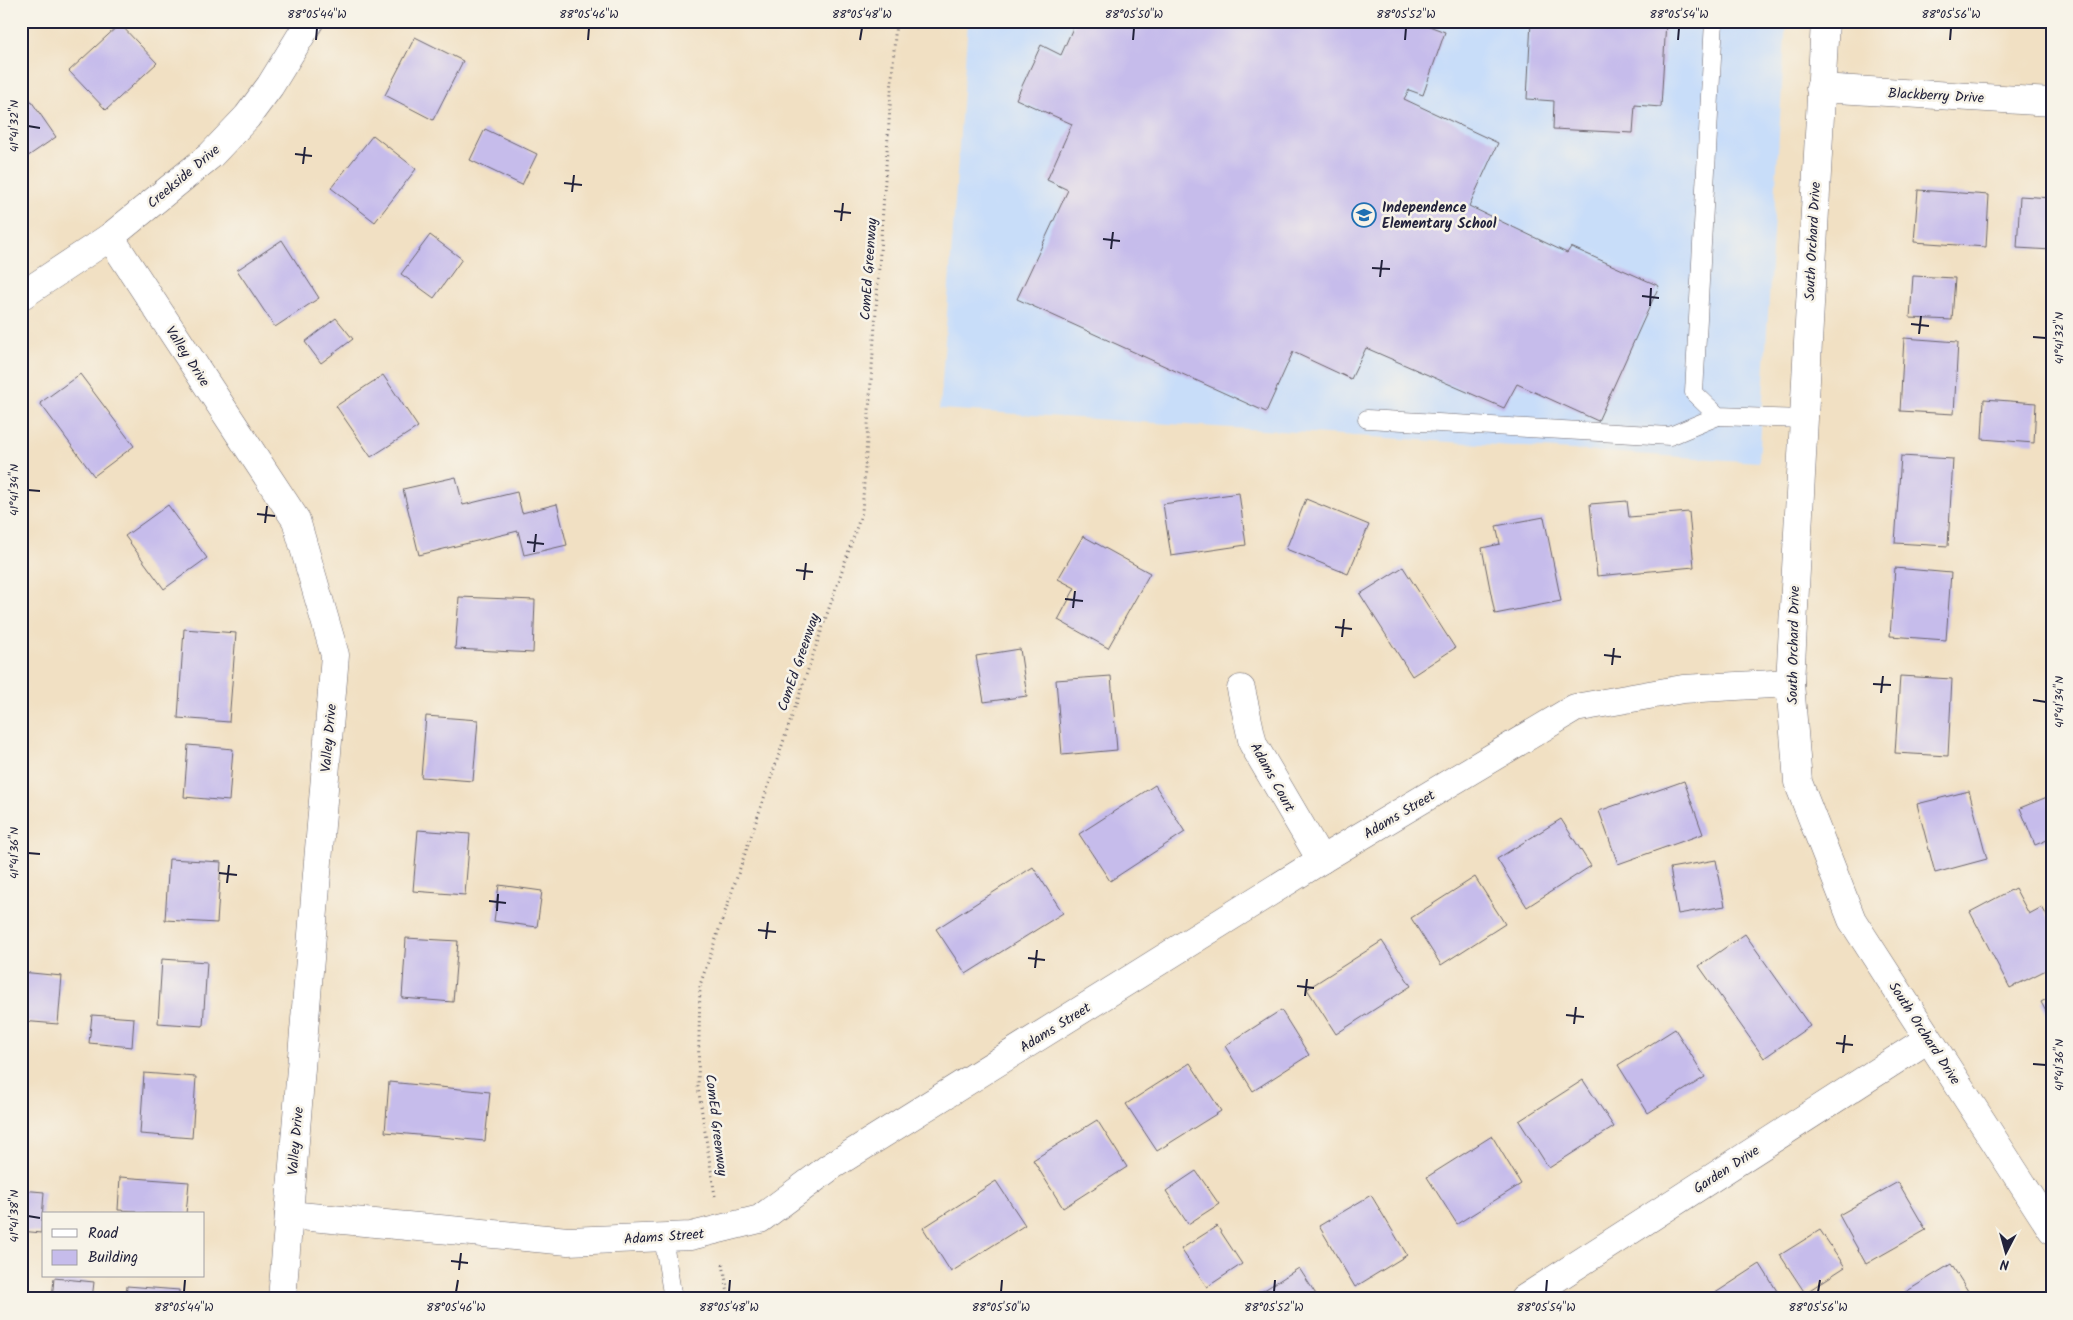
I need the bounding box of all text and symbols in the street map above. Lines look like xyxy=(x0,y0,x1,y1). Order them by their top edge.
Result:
text: 88°05'44"W xyxy=(287,5,347,24)
text: 88°05'46"W xyxy=(559,5,619,24)
text: 88°05'48"W xyxy=(832,5,892,24)
text: 88°05'50"W xyxy=(1105,5,1163,24)
text: 88°05'52"W xyxy=(1376,5,1436,24)
text: 88°05'54"W xyxy=(1649,5,1709,24)
text: 88°05'56"W xyxy=(1921,5,1981,24)
street label: Blackberry Drive xyxy=(1887,83,1985,110)
text: 41°41'32"N xyxy=(5,100,24,152)
street label: Creekside Drive xyxy=(142,139,226,214)
street label: South Orchard Drive xyxy=(1799,180,1827,301)
place label: Independence Elementary School xyxy=(1382,197,1497,235)
school or university icon: Independence Elementary School xyxy=(1351,202,1377,228)
street label: ComEd Greenway xyxy=(854,217,884,321)
text: 41°41'32"N xyxy=(2050,312,2069,364)
street label: Valley Drive xyxy=(159,322,215,392)
text: 41°41'34"N xyxy=(5,464,24,516)
street label: South Orchard Drive xyxy=(1782,585,1806,705)
street label: ComEd Greenway xyxy=(772,610,826,714)
text: 41°41'34"N xyxy=(2050,676,2069,728)
street label: Valley Drive xyxy=(315,702,343,773)
street label: Adams Court xyxy=(1244,739,1301,817)
street label: Adams Street xyxy=(1359,784,1440,845)
text: 41°41'36"N xyxy=(5,827,24,879)
street label: South Orchard Drive xyxy=(1883,978,1966,1090)
street label: Adams Street xyxy=(1016,997,1096,1058)
text: 41°41'36"N xyxy=(2050,1039,2069,1091)
street label: ComEd Greenway xyxy=(699,1073,733,1178)
street label: Valley Drive xyxy=(282,1105,310,1176)
street label: Garden Drive xyxy=(1689,1140,1765,1200)
text: 41°41'38"N xyxy=(5,1190,24,1242)
legend xyxy=(42,1212,205,1278)
text: Road xyxy=(88,1222,119,1246)
street label: Adams Street xyxy=(623,1223,705,1251)
north arrow xyxy=(1980,1228,2030,1278)
text: Building xyxy=(88,1246,138,1270)
text: N xyxy=(1999,1253,2010,1275)
text: 88°05'44"W xyxy=(154,1298,214,1317)
text: 88°05'46"W xyxy=(426,1298,486,1317)
text: 88°05'48"W xyxy=(699,1298,759,1317)
text: 88°05'50"W xyxy=(972,1298,1030,1317)
text: 88°05'52"W xyxy=(1244,1298,1304,1317)
text: 88°05'54"W xyxy=(1516,1298,1576,1317)
text: 88°05'56"W xyxy=(1788,1298,1848,1317)

